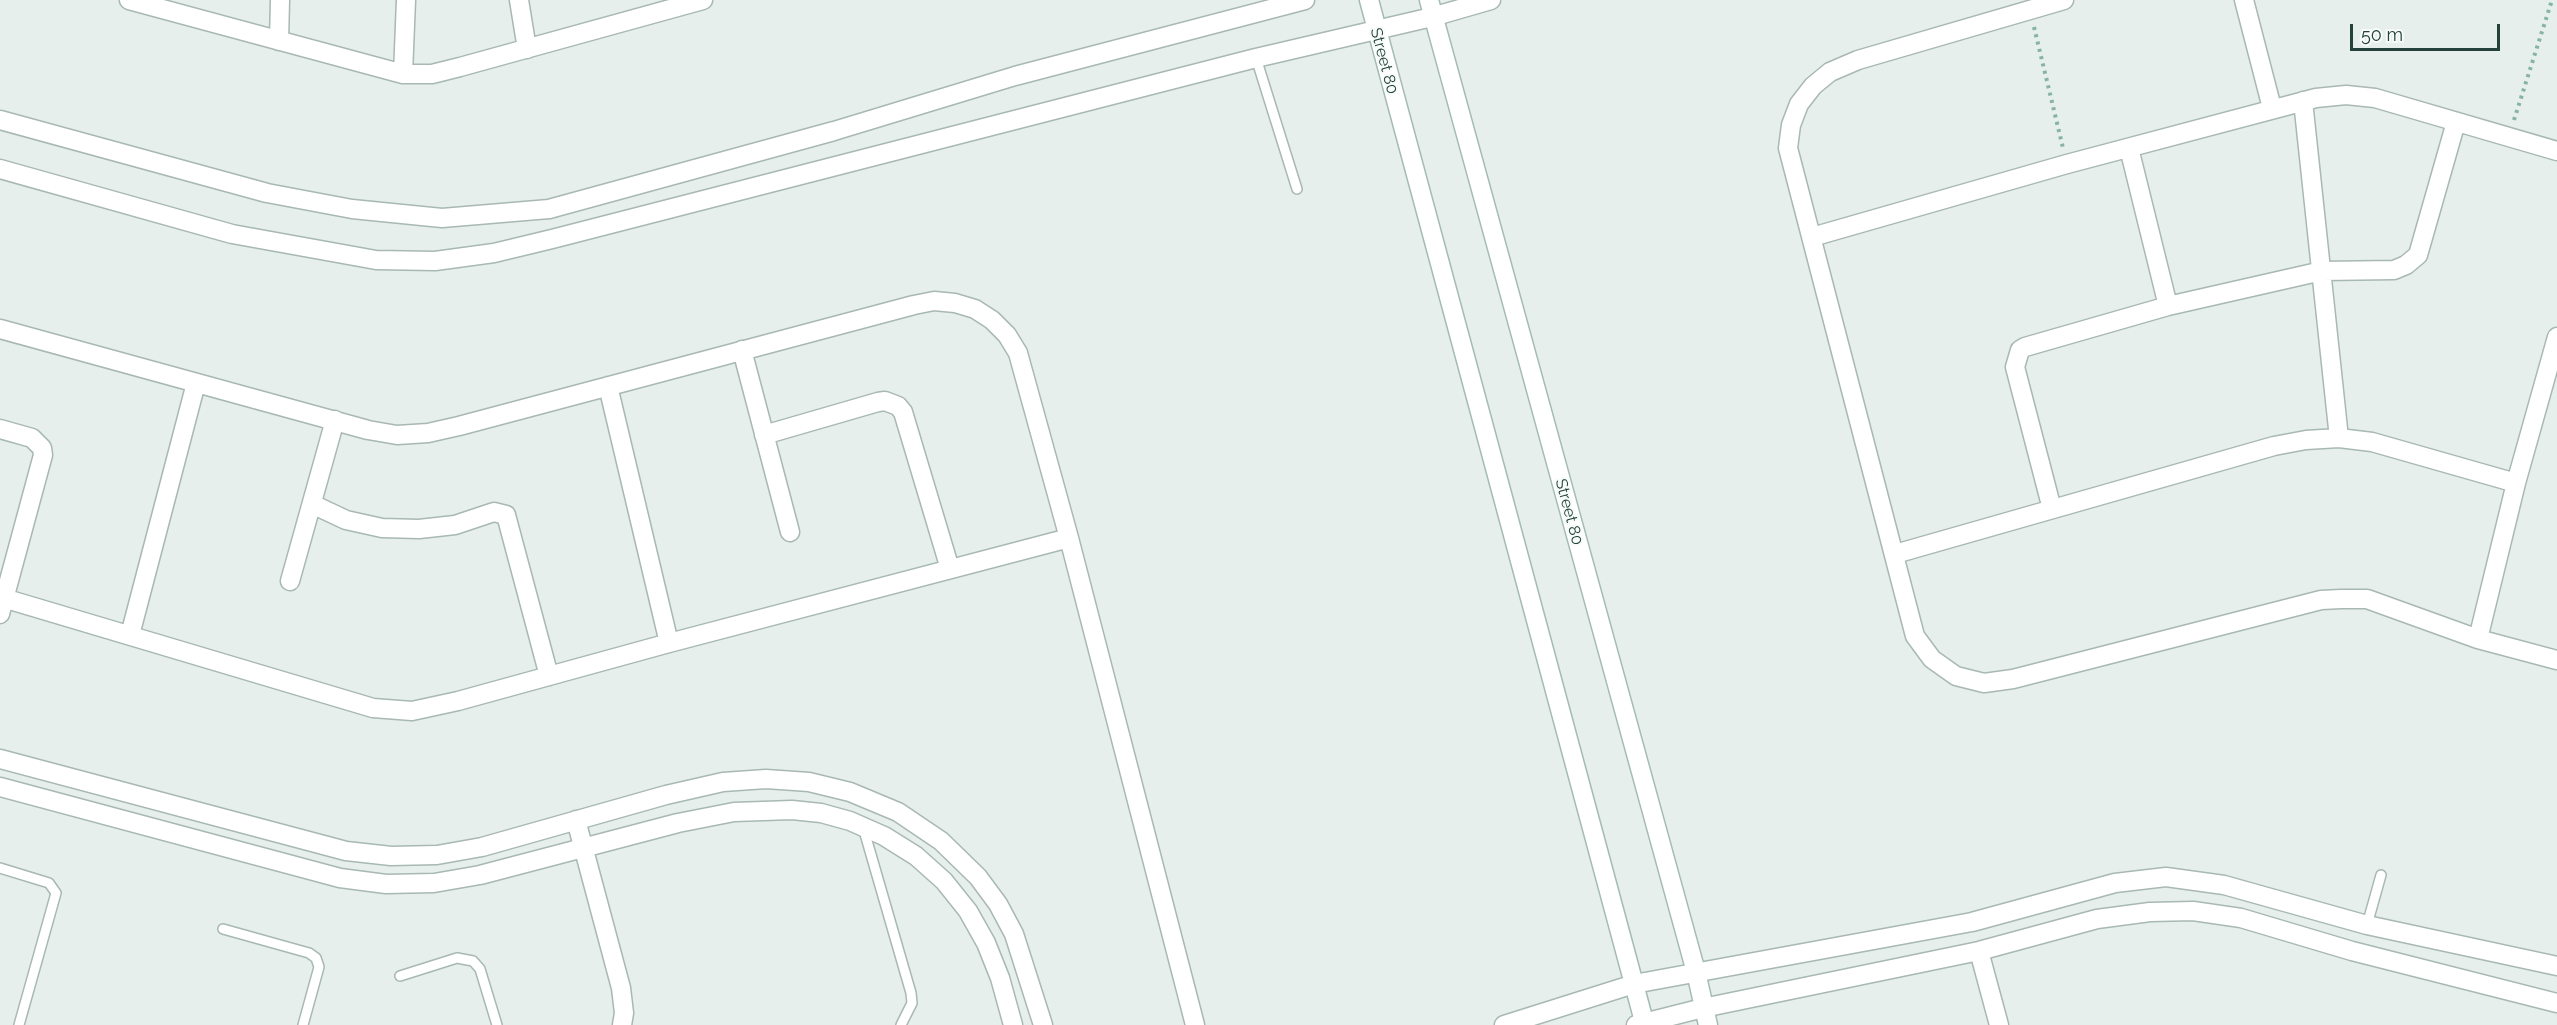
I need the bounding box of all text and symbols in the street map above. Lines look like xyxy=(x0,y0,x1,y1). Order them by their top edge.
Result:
scale bar xyxy=(2353,12,2503,50)
text: 50 m xyxy=(2361,24,2403,45)
street label: Street 80 xyxy=(1366,26,1402,96)
street label: Street 80 xyxy=(1551,477,1587,547)

